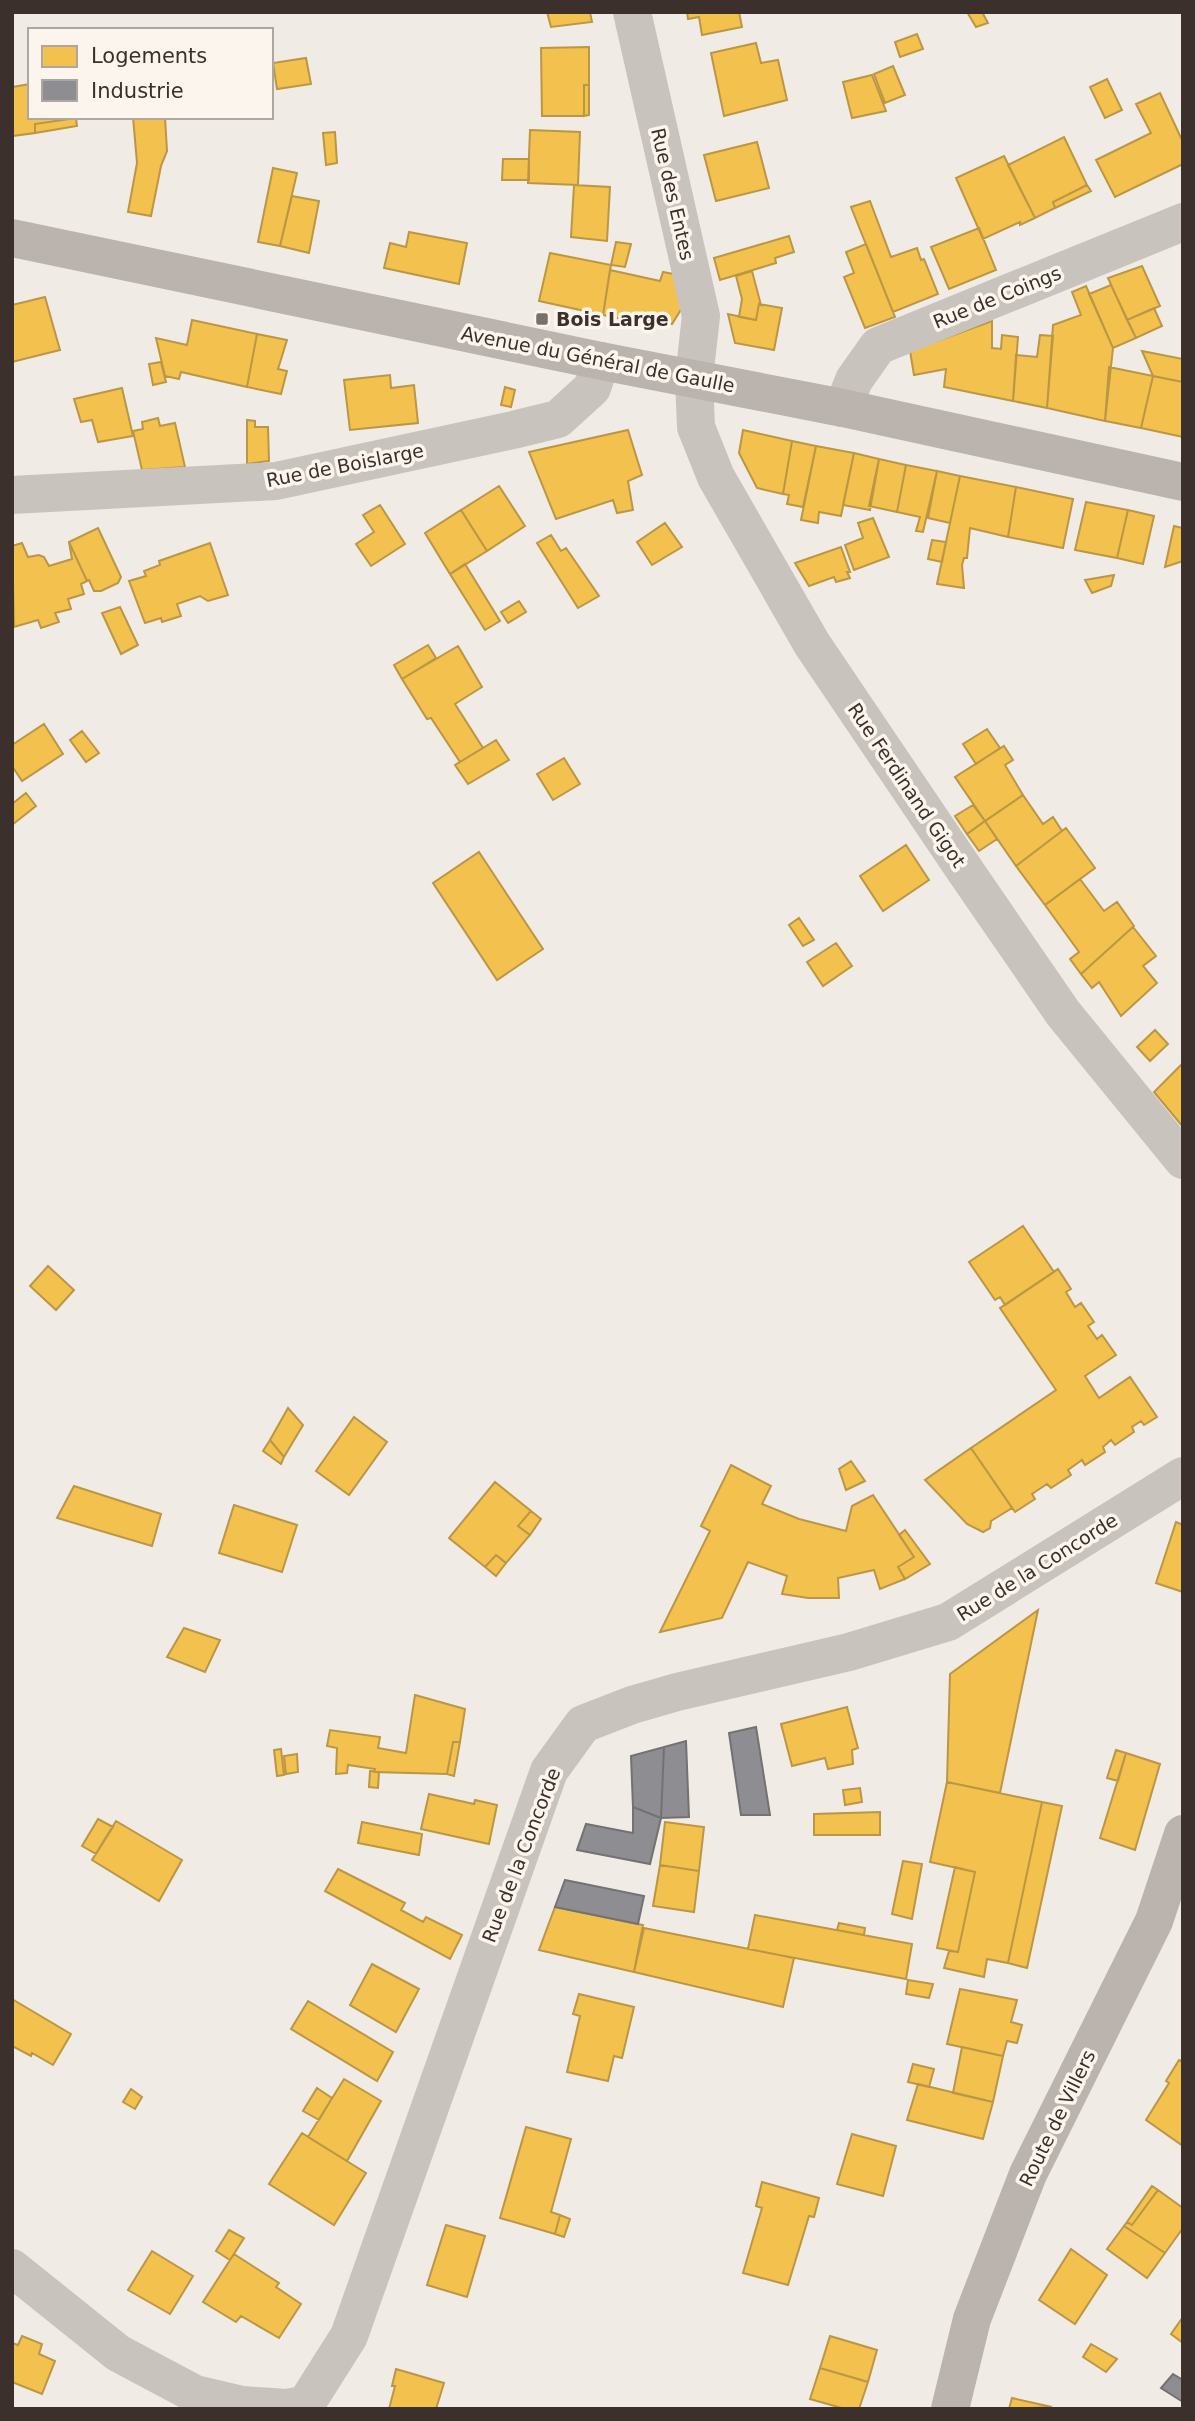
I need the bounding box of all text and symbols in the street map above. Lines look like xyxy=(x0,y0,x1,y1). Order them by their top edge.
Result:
legend xyxy=(28,28,273,119)
text: Logements xyxy=(91,44,207,68)
text: Industrie xyxy=(91,79,184,103)
street label: Rue des Entes xyxy=(647,126,699,262)
street label: Rue de Coings xyxy=(930,261,1064,333)
place label: Bois Large xyxy=(556,308,669,330)
marker: Bois Large xyxy=(534,311,550,327)
street label: Avenue du Général de Gaulle xyxy=(459,322,737,396)
street label: Rue de Boislarge xyxy=(264,439,426,491)
street label: Rue Ferdinand Gigot xyxy=(844,699,970,871)
street label: Rue de la Concorde xyxy=(953,1509,1121,1625)
street label: Rue de la Concorde xyxy=(478,1765,564,1945)
street label: Route de Villers xyxy=(1014,2046,1100,2190)

